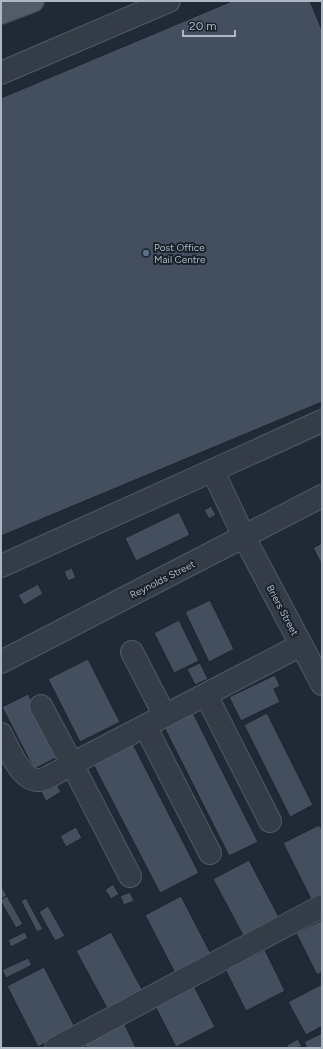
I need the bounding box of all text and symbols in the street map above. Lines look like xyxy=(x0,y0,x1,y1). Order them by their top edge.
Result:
scale bar xyxy=(183,12,235,38)
text: 20 m xyxy=(189,19,217,33)
place label: Post Office Mail Centre xyxy=(154,241,206,266)
marker: Post Office Mail Centre xyxy=(141,248,151,258)
street label: Reynolds Street xyxy=(127,557,197,601)
street label: Briers Street xyxy=(264,583,301,638)

